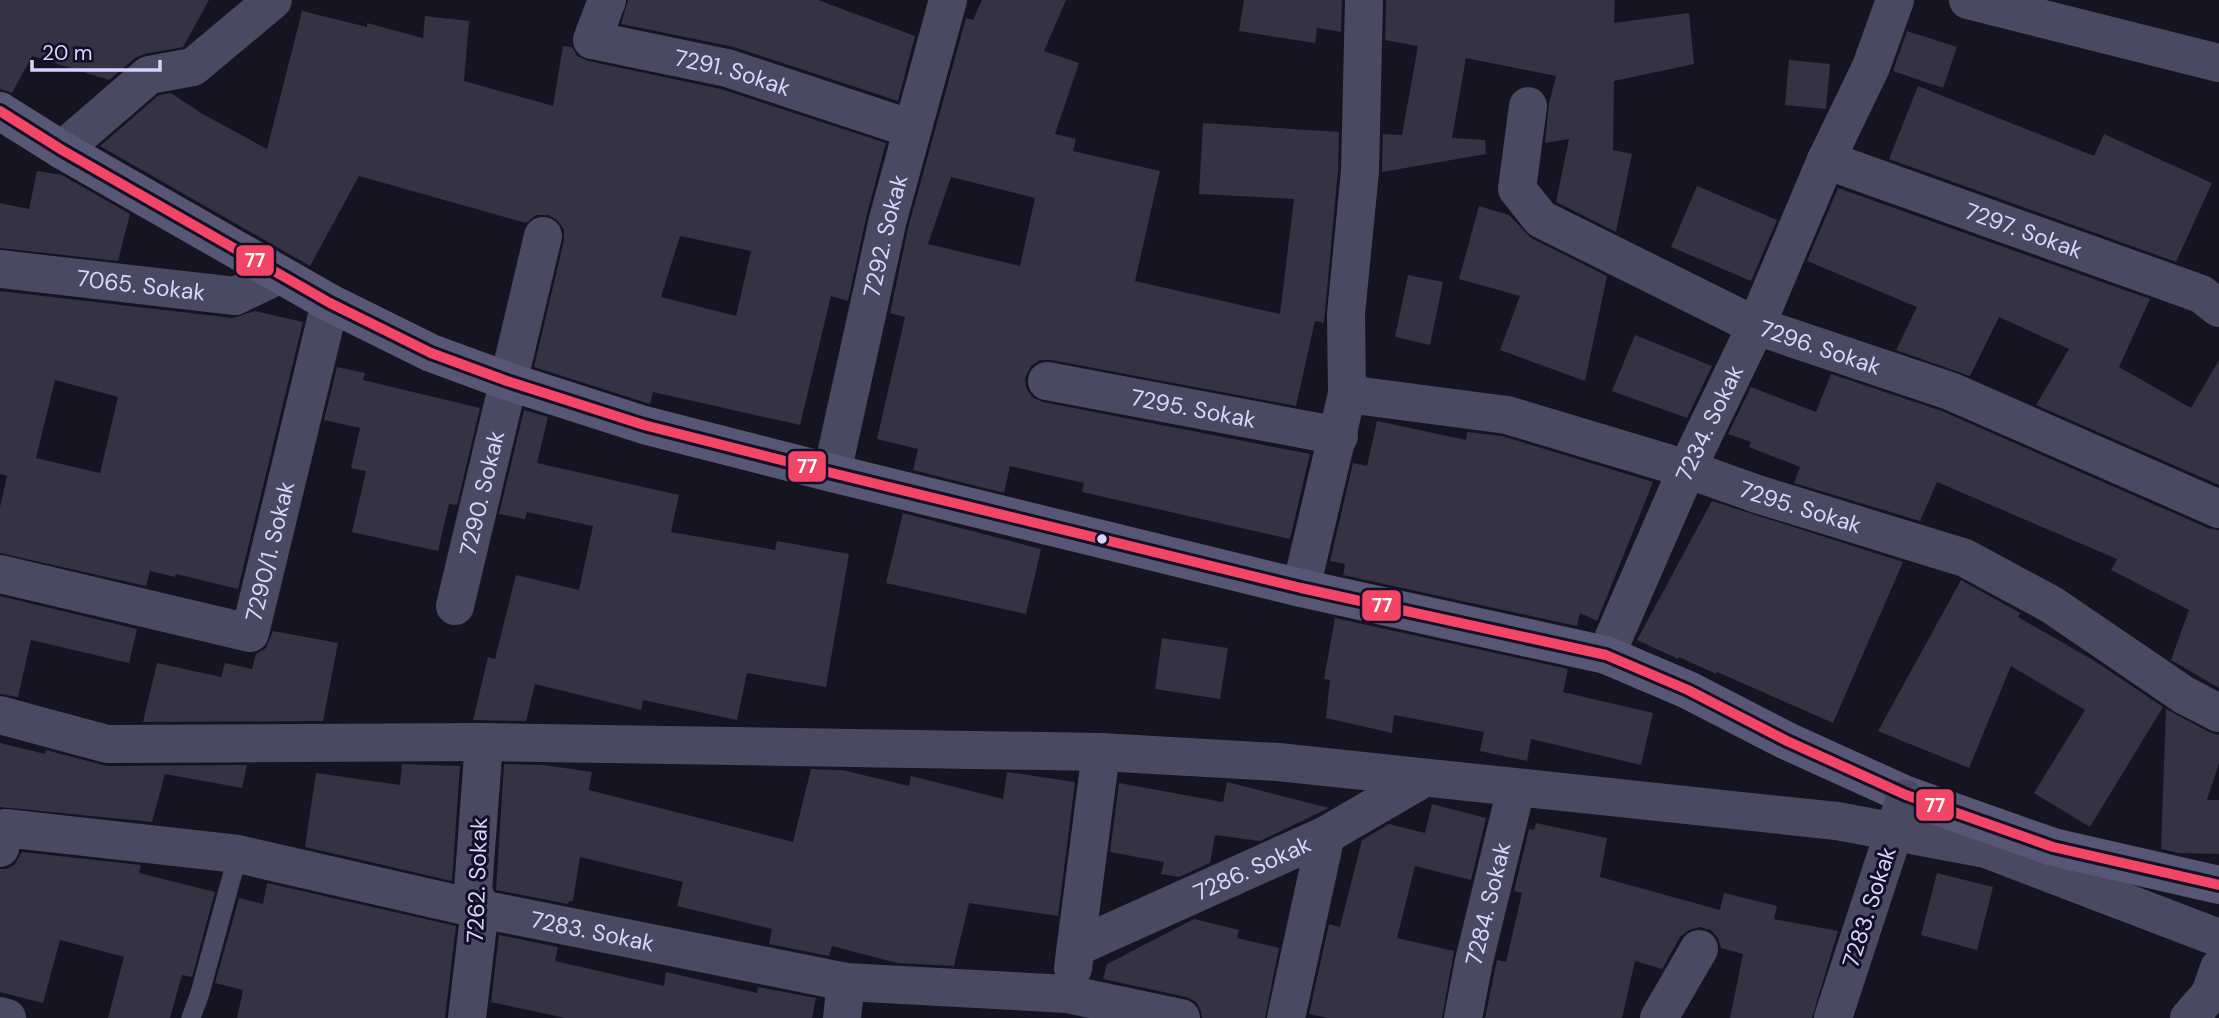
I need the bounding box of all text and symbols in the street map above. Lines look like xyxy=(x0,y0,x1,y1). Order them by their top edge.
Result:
scale bar xyxy=(32,28,159,72)
text: 20 m xyxy=(42,39,93,67)
street label: 7291. Sokak xyxy=(672,43,795,103)
street label: 7292. Sokak xyxy=(856,171,915,300)
street label: 7297. Sokak xyxy=(1961,196,2087,266)
line badge: 77 xyxy=(235,244,275,277)
text: 77 xyxy=(245,248,265,273)
street label: 7065. Sokak xyxy=(75,263,207,308)
street label: 7296. Sokak xyxy=(1756,313,1885,382)
street label: 7234. Sokak xyxy=(1669,359,1750,486)
street label: 7295. Sokak xyxy=(1128,382,1259,435)
street label: 7290. Sokak xyxy=(453,427,511,559)
line badge: 77 xyxy=(787,450,827,483)
text: 77 xyxy=(797,454,817,479)
street label: 7295. Sokak xyxy=(1735,474,1866,540)
street label: 7290/1. Sokak xyxy=(238,478,301,624)
unlabelled marker xyxy=(1095,532,1109,546)
line badge: 77 xyxy=(1361,589,1402,622)
text: 77 xyxy=(1372,593,1392,618)
line badge: 77 xyxy=(1915,788,1955,822)
text: 77 xyxy=(1925,793,1945,818)
street label: 7262. Sokak xyxy=(460,816,494,943)
street label: 7286. Sokak xyxy=(1189,829,1316,908)
street label: 7284. Sokak xyxy=(1458,839,1518,968)
street label: 7283. Sokak xyxy=(1835,842,1903,971)
street label: 7283. Sokak xyxy=(528,904,657,958)

